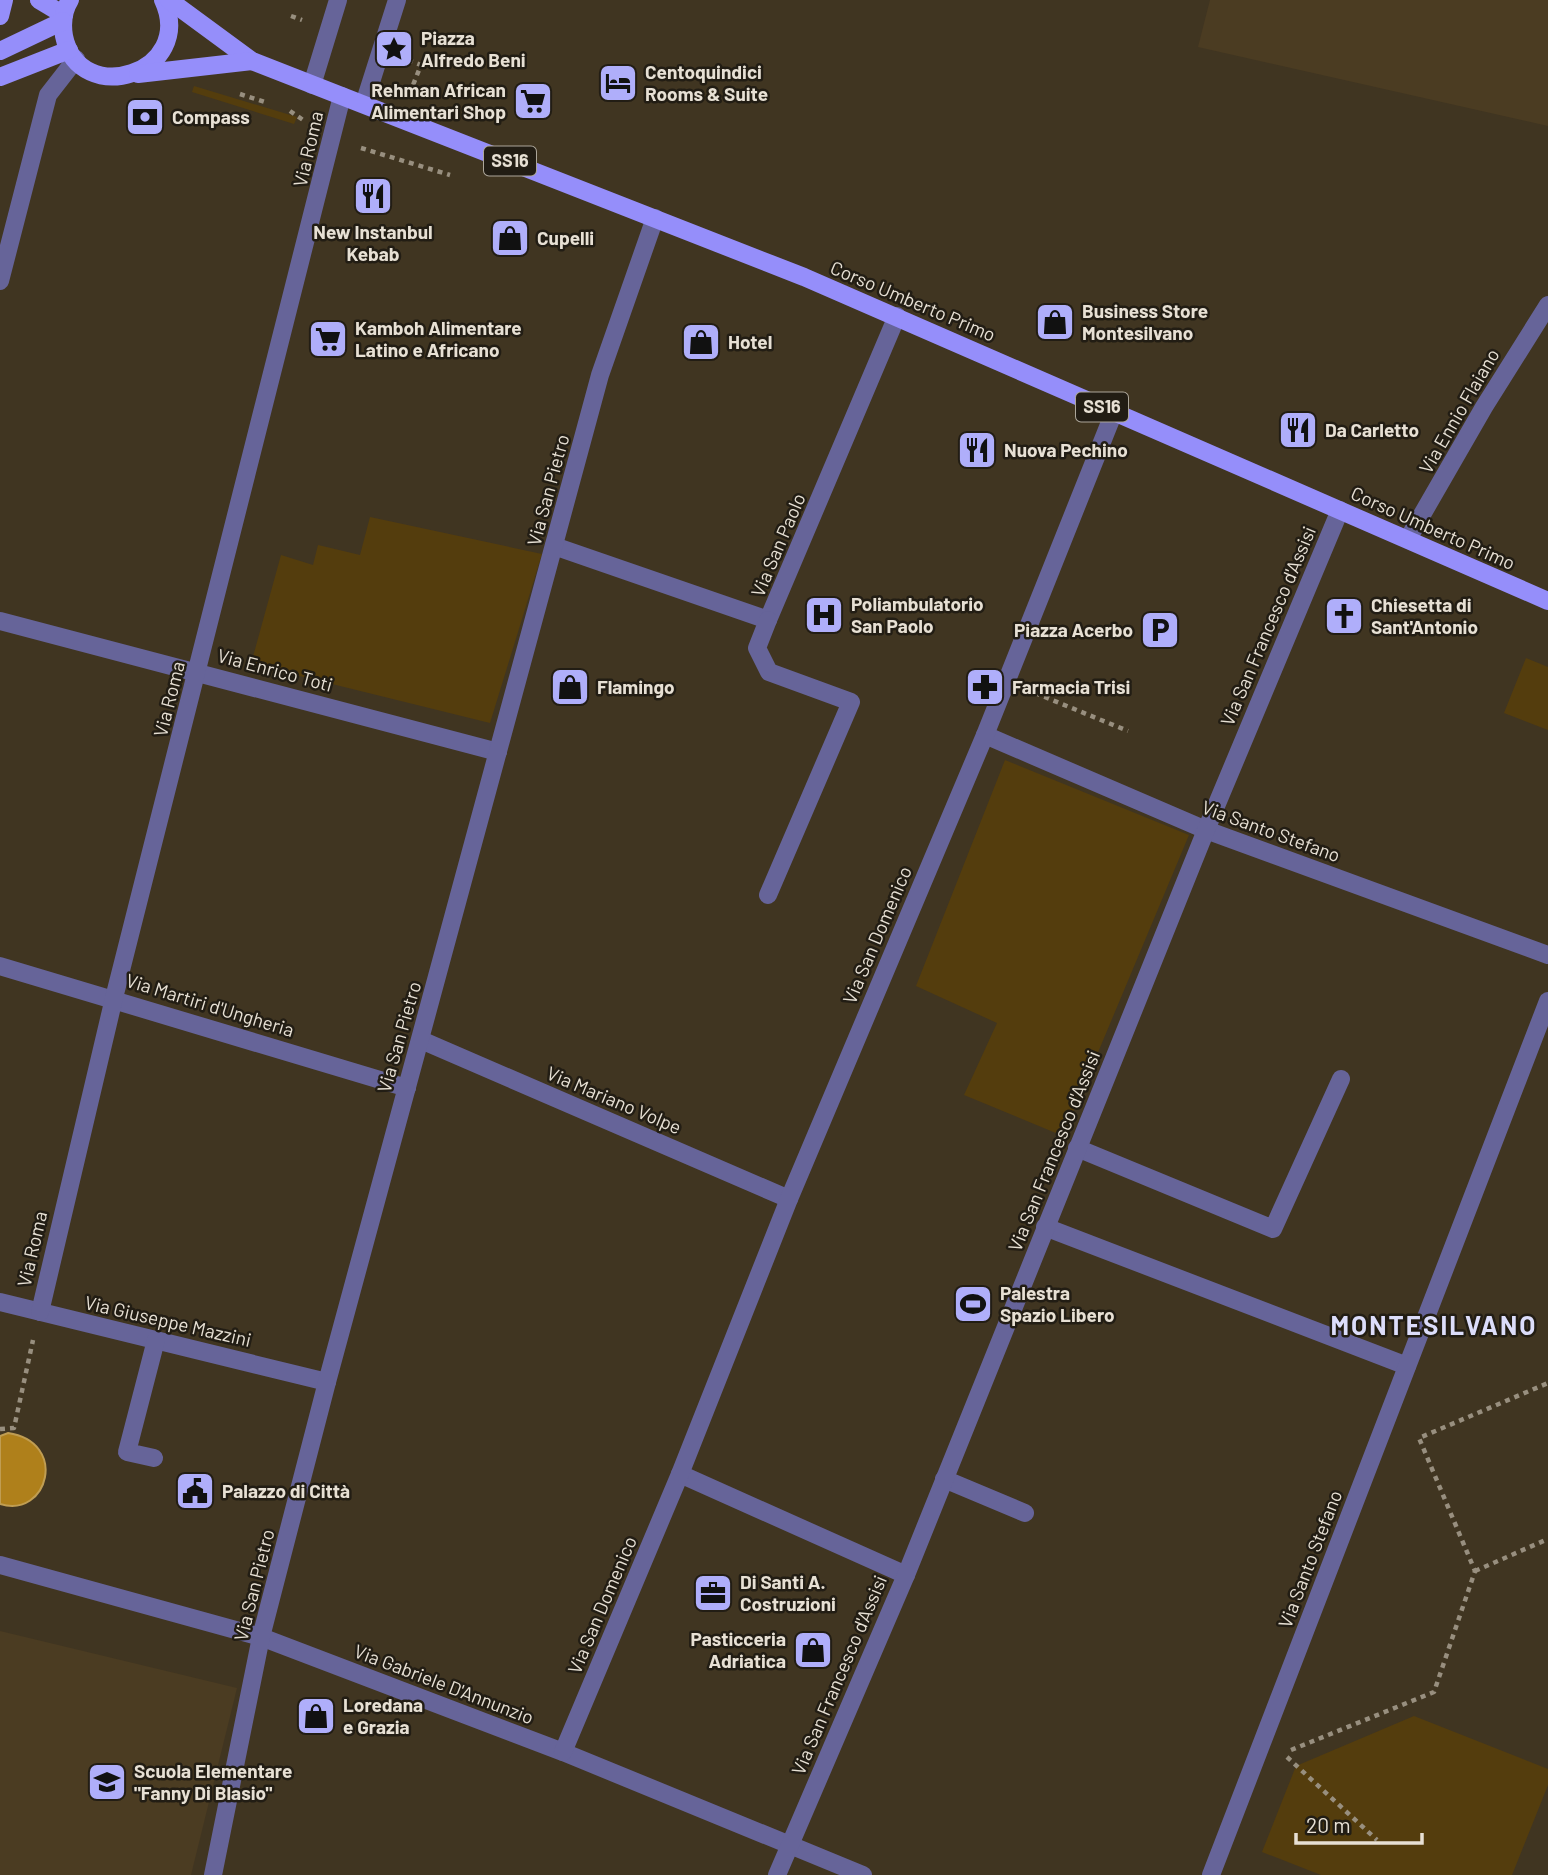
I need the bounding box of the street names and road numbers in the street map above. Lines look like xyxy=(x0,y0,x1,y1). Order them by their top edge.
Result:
street label: Via Roma xyxy=(288,109,327,189)
road number: SS16 xyxy=(484,146,536,176)
street label: Corso Umberto Primo xyxy=(827,255,999,346)
street label: Via Ennio Flaiano xyxy=(1414,344,1504,477)
road number: SS16 xyxy=(1076,393,1128,422)
street label: Via San Pietro xyxy=(522,432,573,548)
street label: Corso Umberto Primo xyxy=(1348,481,1519,574)
street label: Via San Paolo xyxy=(745,490,810,600)
street label: Via San Francesco d'Assisi xyxy=(1215,523,1320,729)
street label: Via Enrico Toti xyxy=(215,643,335,696)
street label: Via Roma xyxy=(148,659,189,739)
street label: Via Santo Stefano xyxy=(1199,795,1344,866)
street label: Via San Domenico xyxy=(837,862,916,1007)
street label: Via Martiri d'Ungheria xyxy=(123,968,297,1041)
street label: Via San Pietro xyxy=(372,979,425,1095)
street label: Via San Francesco d'Assisi xyxy=(1003,1047,1104,1255)
street label: Via Mariano Volpe xyxy=(543,1061,685,1138)
street label: Via Roma xyxy=(12,1209,51,1289)
street label: Via Giuseppe Mazzini xyxy=(83,1290,254,1351)
street label: Via Santo Stefano xyxy=(1273,1487,1346,1631)
street label: Via San Pietro xyxy=(229,1527,279,1643)
street label: Via San Domenico xyxy=(562,1532,641,1677)
street label: Via San Francesco d'Assisi xyxy=(786,1572,891,1778)
street label: Via Gabriele D'Annunzio xyxy=(351,1639,537,1728)

